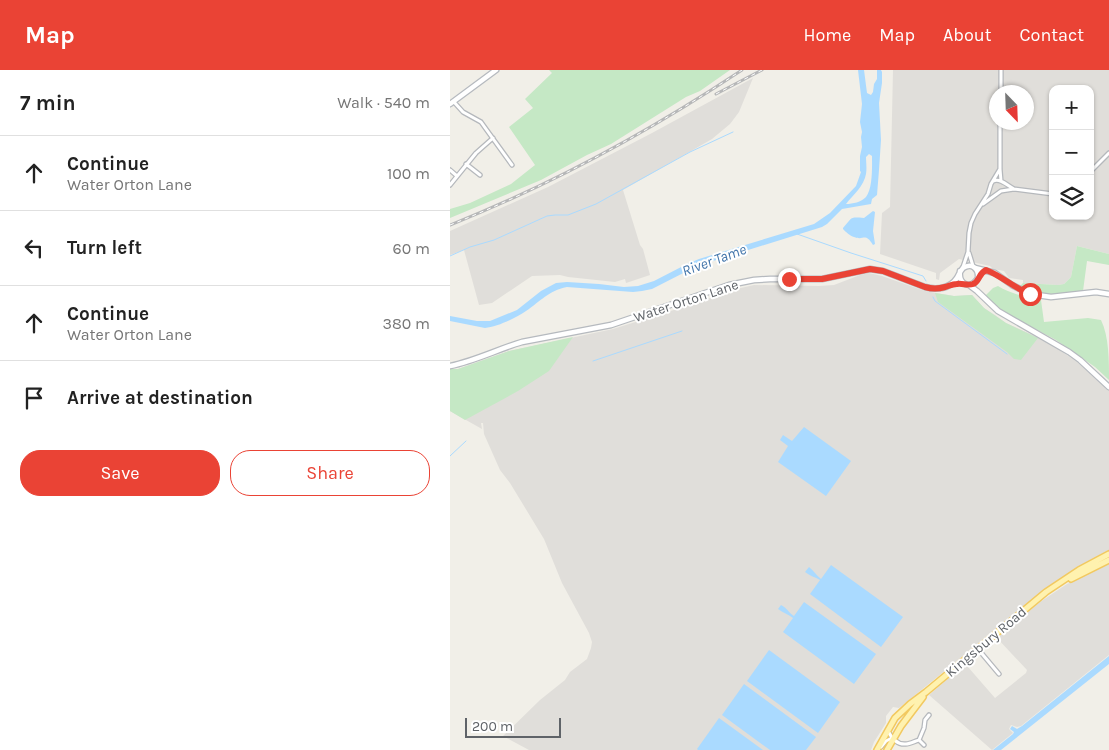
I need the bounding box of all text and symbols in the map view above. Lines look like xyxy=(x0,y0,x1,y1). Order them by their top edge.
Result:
text: Map xyxy=(25,21,75,49)
text: Home xyxy=(803,24,851,46)
text: Map xyxy=(879,24,915,46)
text: About xyxy=(943,24,992,46)
text: Contact xyxy=(1020,24,1084,46)
north arrow xyxy=(989,85,1034,130)
map controls xyxy=(1049,85,1094,220)
button: + xyxy=(1049,85,1094,130)
text: 7 min xyxy=(20,91,76,115)
text: Walk · 540 m xyxy=(337,93,430,112)
button: − xyxy=(1049,130,1094,175)
text: Continue xyxy=(67,153,149,175)
icon: ahead xyxy=(20,159,48,187)
text: 100 m xyxy=(387,164,430,183)
text: Water Orton Lane xyxy=(67,175,192,194)
button: layers xyxy=(1049,175,1094,220)
icon: left xyxy=(20,234,48,262)
text: Turn left xyxy=(67,237,142,259)
text: 60 m xyxy=(393,239,430,258)
water label: River Tame xyxy=(679,240,749,280)
route end xyxy=(778,268,801,291)
street label: Water Orton Lane xyxy=(631,276,741,326)
route start xyxy=(1019,283,1042,306)
text: Continue xyxy=(67,303,149,325)
icon: ahead xyxy=(20,309,48,337)
text: 380 m xyxy=(382,314,430,333)
text: Water Orton Lane xyxy=(67,325,192,344)
icon: arrive xyxy=(20,384,48,412)
text: Arrive at destination xyxy=(67,387,253,409)
button: Save xyxy=(20,450,220,496)
button: Share xyxy=(230,450,430,496)
street label: Kingsbury Road xyxy=(942,603,1030,681)
scale bar xyxy=(465,715,561,738)
text: 200 m xyxy=(472,718,513,735)

